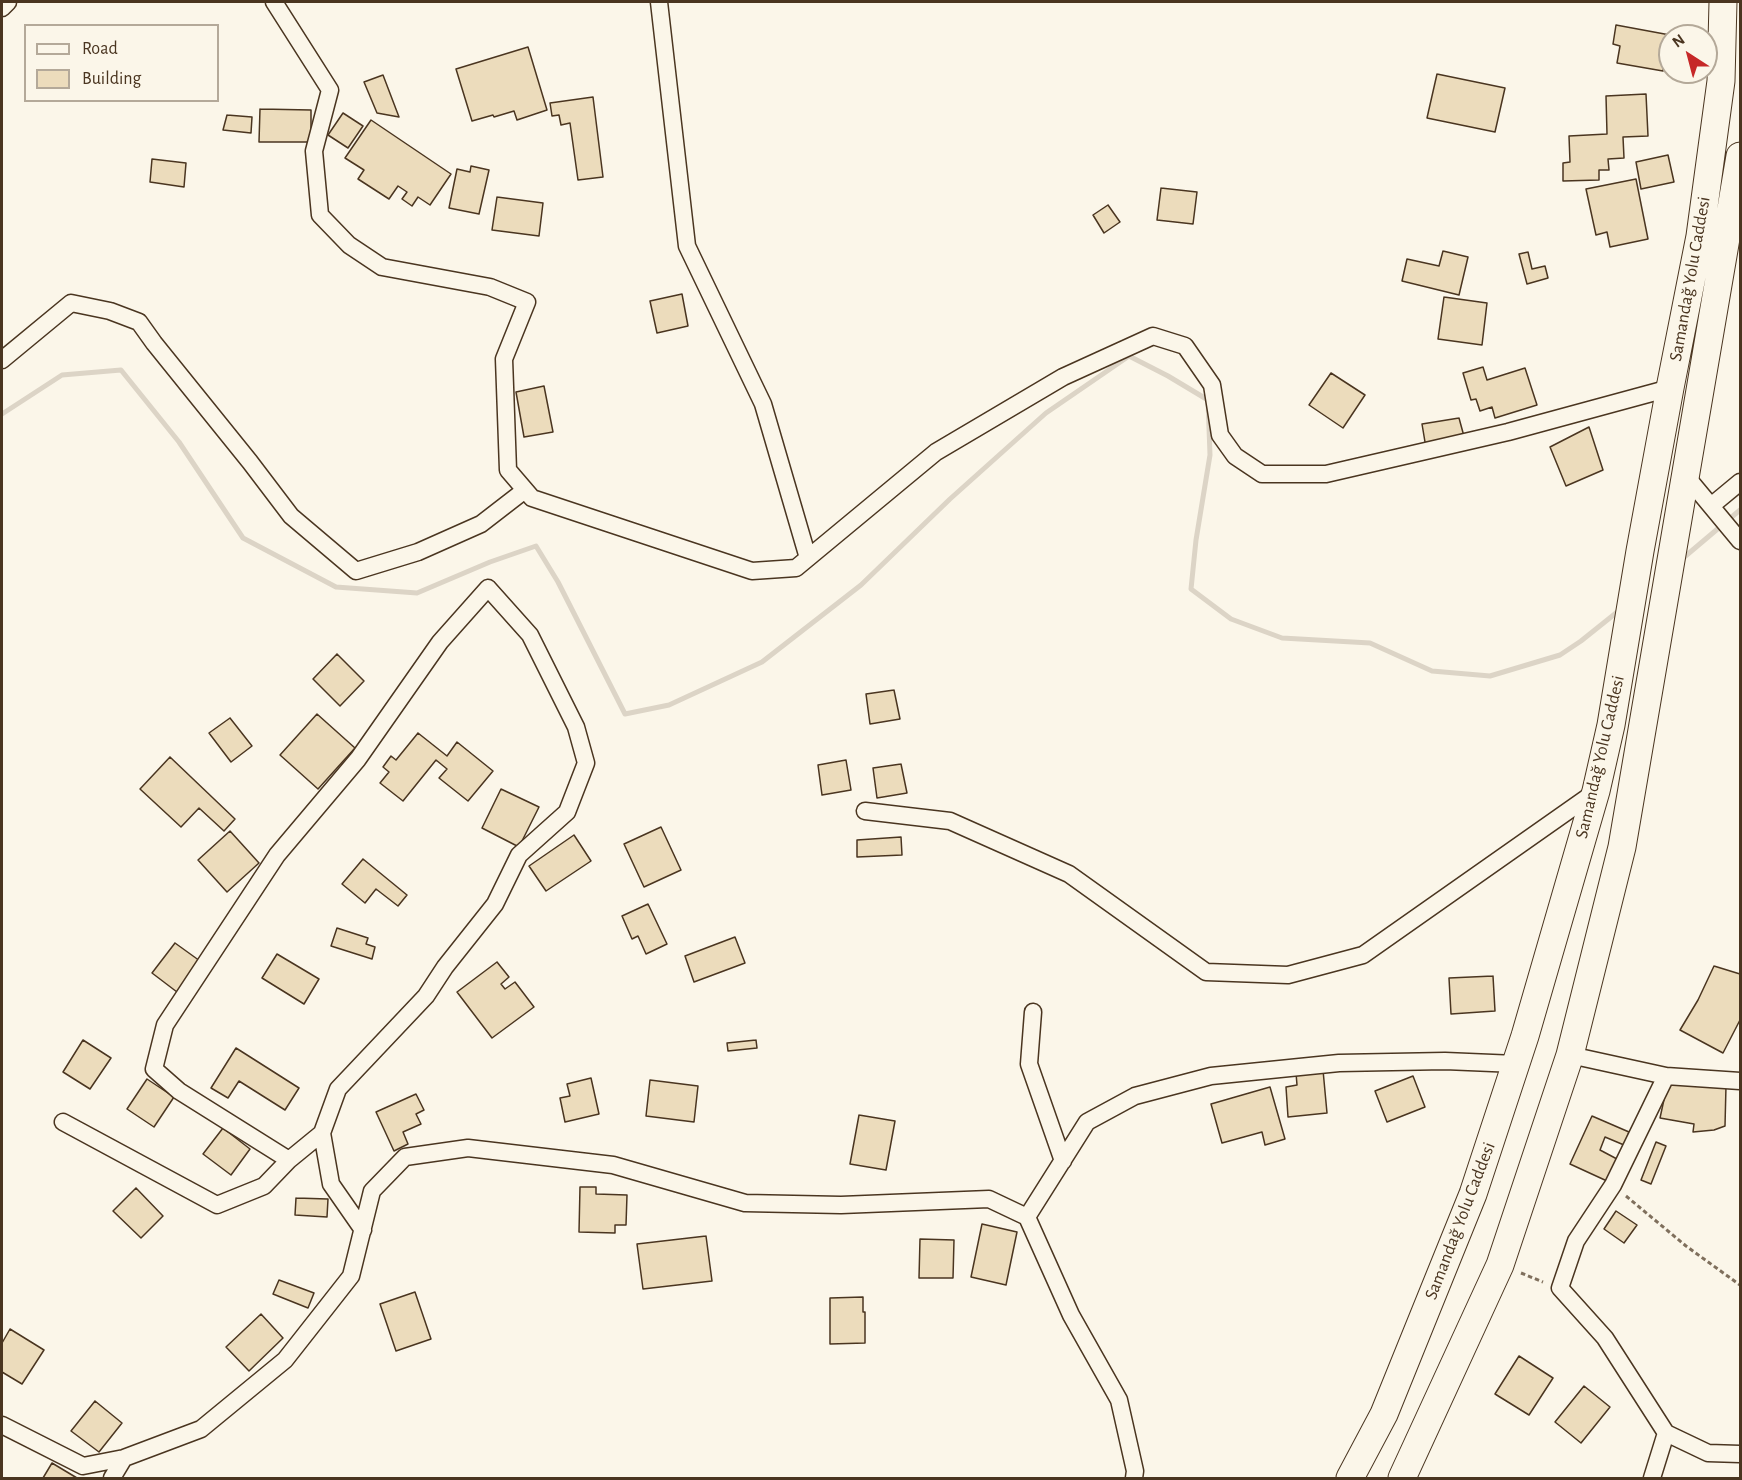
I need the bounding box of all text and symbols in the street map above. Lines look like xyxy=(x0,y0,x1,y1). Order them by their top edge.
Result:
legend xyxy=(24,24,219,102)
north arrow xyxy=(1658,24,1718,84)
text: N xyxy=(1669,31,1688,51)
text: Road xyxy=(82,40,118,58)
text: Building xyxy=(82,70,141,88)
street label: Samandağ Yolu Caddesi xyxy=(1665,195,1715,363)
street label: Samandağ Yolu Caddesi xyxy=(1571,673,1629,841)
street label: Samandağ Yolu Caddesi xyxy=(1420,1139,1500,1303)

